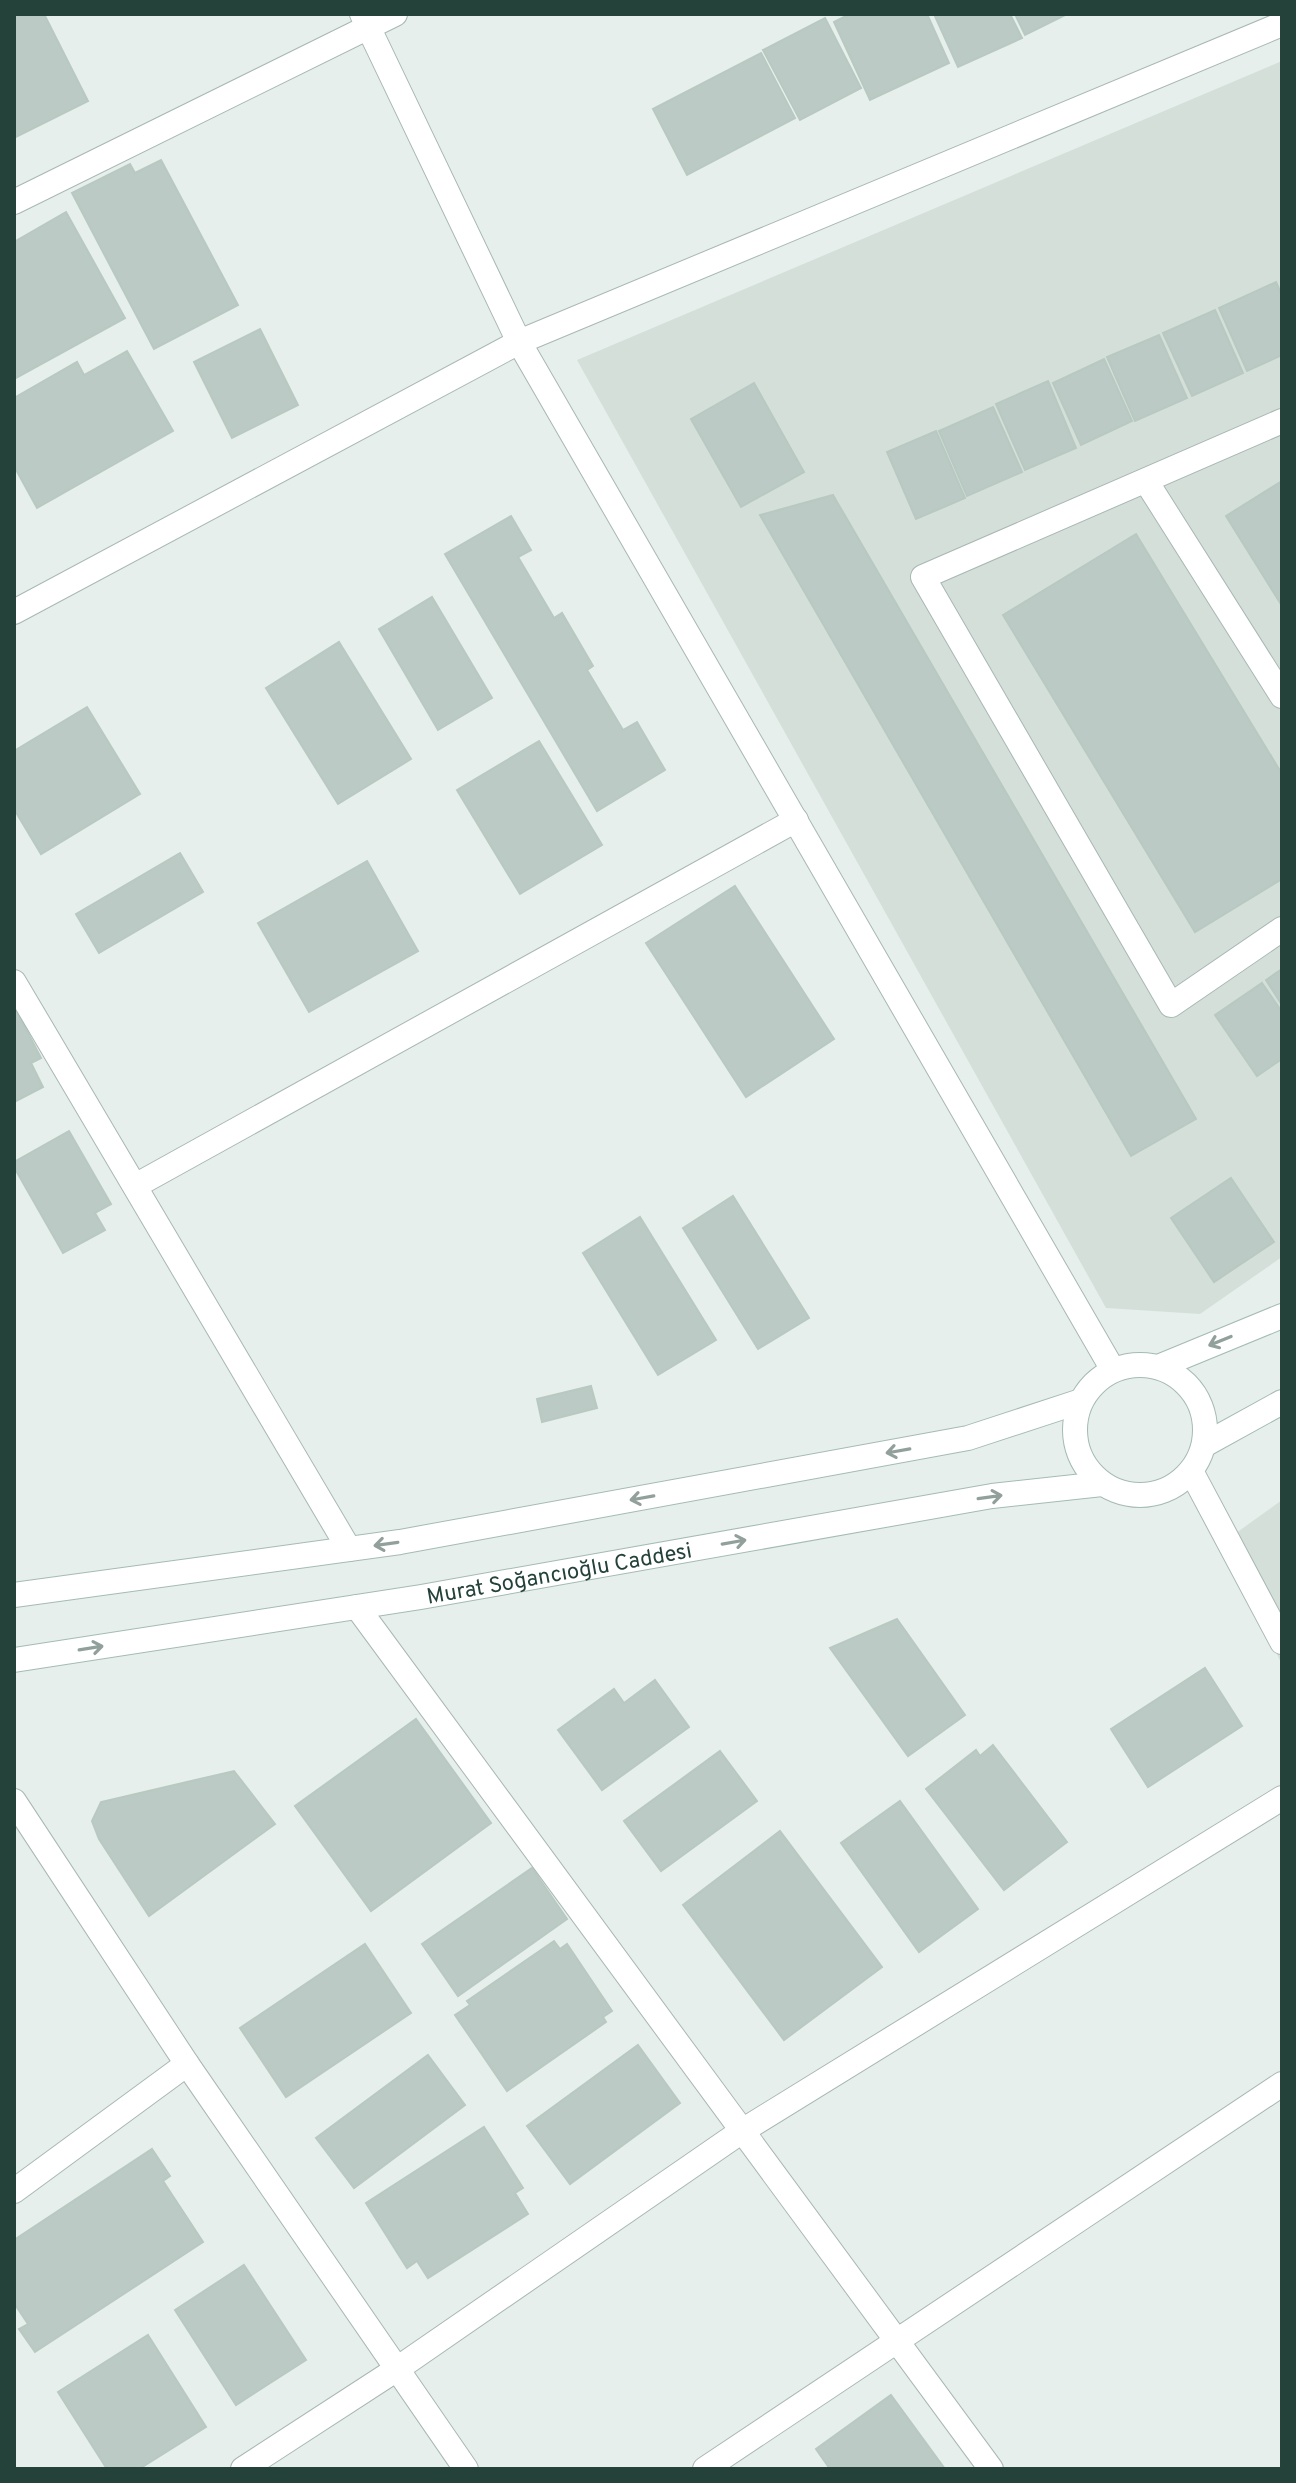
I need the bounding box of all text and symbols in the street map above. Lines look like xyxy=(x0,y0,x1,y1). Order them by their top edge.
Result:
one-way arrow xyxy=(1208,1335,1233,1349)
one-way arrow xyxy=(886,1444,911,1459)
one-way arrow xyxy=(977,1489,1003,1504)
one-way arrow xyxy=(630,1491,655,1506)
one-way arrow xyxy=(721,1533,747,1548)
one-way arrow xyxy=(374,1537,399,1552)
street label: Murat Soğancıoğlu Caddesi xyxy=(425,1538,694,1612)
one-way arrow xyxy=(78,1640,103,1655)

